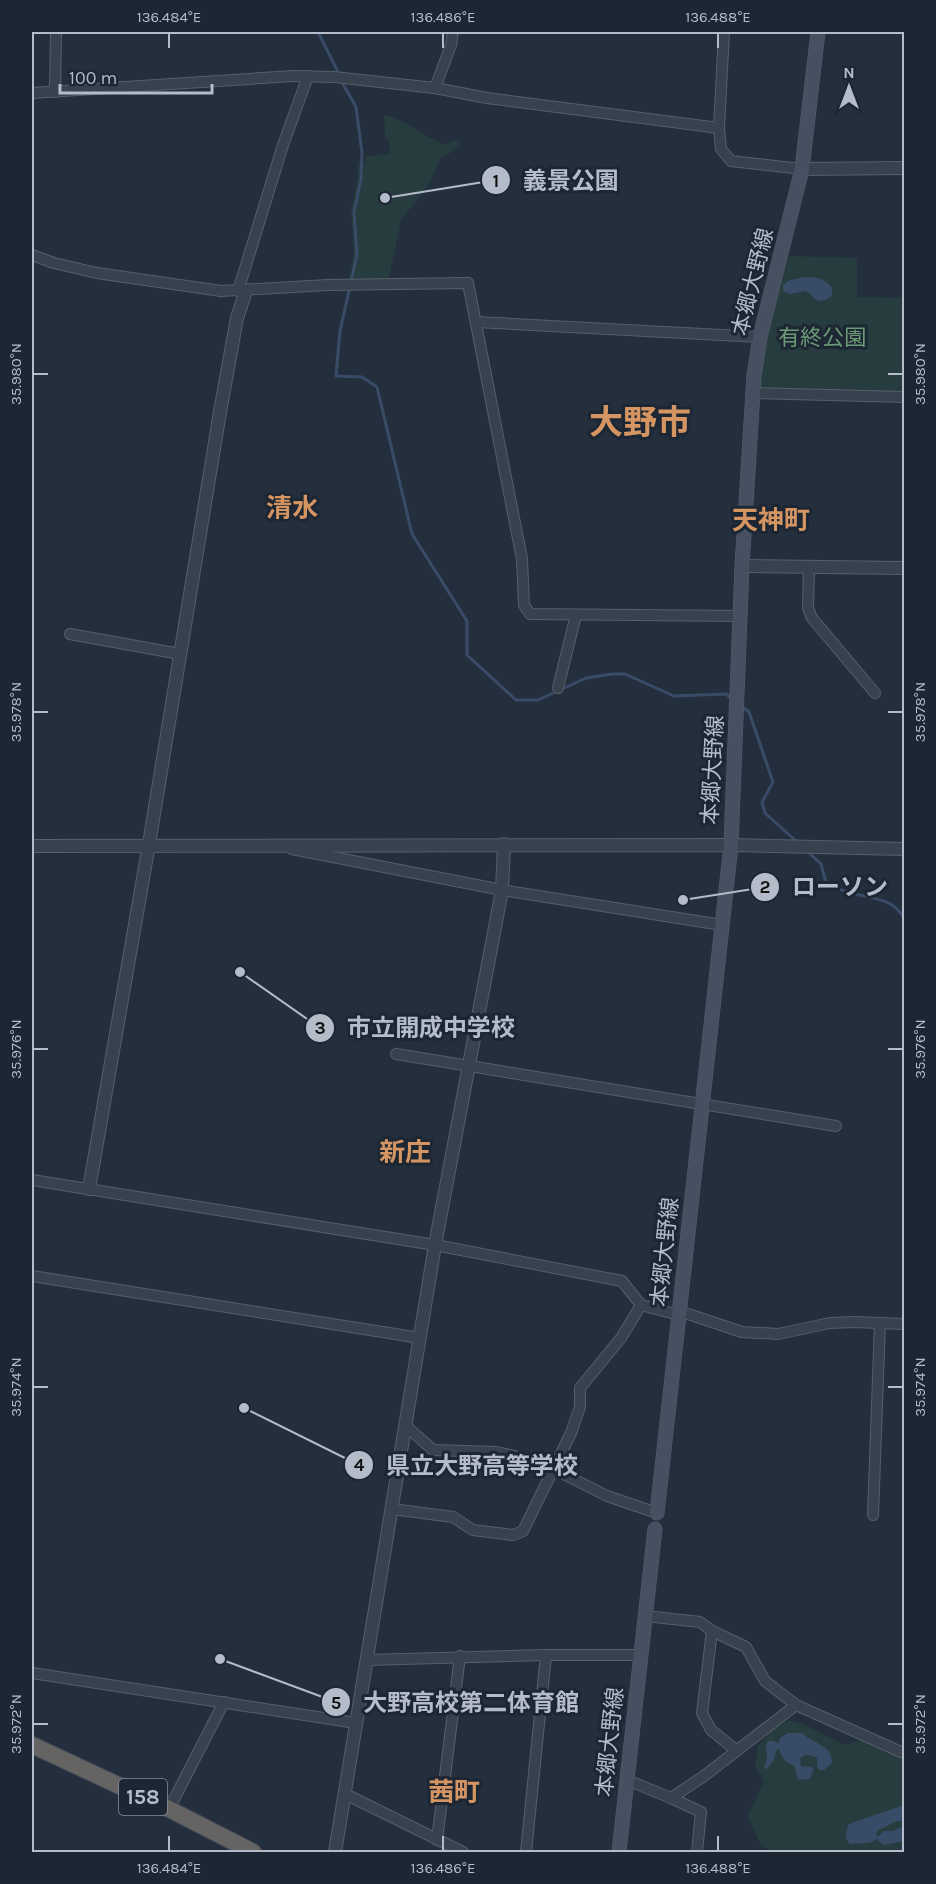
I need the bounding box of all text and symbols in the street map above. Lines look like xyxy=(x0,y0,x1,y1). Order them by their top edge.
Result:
text: 136.484°E xyxy=(137,8,201,26)
text: 136.486°E xyxy=(411,8,475,26)
text: 136.488°E xyxy=(685,8,751,26)
scale bar xyxy=(60,57,212,95)
north arrow xyxy=(819,57,879,117)
text: N xyxy=(843,63,855,82)
text: 100 m xyxy=(69,67,117,89)
callout: 義景公園 xyxy=(481,159,631,201)
text: 義景公園 xyxy=(523,167,619,195)
text: 1 xyxy=(493,170,499,192)
street label: 本郷大野線 xyxy=(727,225,779,339)
park label: 有終公園 xyxy=(778,325,866,351)
text: 35.980°N xyxy=(7,343,25,405)
text: 35.980°N xyxy=(911,343,929,405)
district label: 大野市 xyxy=(589,403,691,443)
district label: 清水 xyxy=(266,493,318,524)
district label: 天神町 xyxy=(732,505,810,536)
text: 35.978°N xyxy=(7,682,25,742)
text: 35.978°N xyxy=(911,682,929,742)
street label: 本郷大野線 xyxy=(697,714,729,826)
callout: ローソン xyxy=(750,866,900,908)
text: ローソン xyxy=(792,873,888,901)
text: 2 xyxy=(760,876,770,898)
callout: 市立開成中学校 xyxy=(305,1007,527,1049)
text: 市立開成中学校 xyxy=(347,1014,515,1042)
text: 3 xyxy=(314,1017,326,1039)
text: 35.976°N xyxy=(7,1019,25,1079)
text: 35.976°N xyxy=(911,1019,929,1079)
district label: 新庄 xyxy=(379,1137,431,1168)
street label: 本郷大野線 xyxy=(646,1196,684,1308)
text: 35.974°N xyxy=(7,1357,25,1417)
text: 35.974°N xyxy=(911,1357,929,1417)
callout: 県立大野高等学校 xyxy=(344,1444,590,1486)
text: 県立大野高等学校 xyxy=(386,1452,578,1480)
text: 4 xyxy=(354,1454,365,1476)
callout: 大野高校第二体育館 xyxy=(321,1681,591,1723)
street label: 本郷大野線 xyxy=(591,1686,629,1798)
text: 大野高校第二体育館 xyxy=(363,1689,579,1717)
text: 5 xyxy=(331,1692,341,1714)
text: 35.972°N xyxy=(7,1694,25,1754)
text: 35.972°N xyxy=(911,1694,929,1754)
district label: 茜町 xyxy=(428,1777,480,1808)
road number: 158 xyxy=(119,1779,167,1815)
text: 136.484°E xyxy=(137,1859,201,1877)
text: 136.486°E xyxy=(411,1859,475,1877)
text: 136.488°E xyxy=(685,1859,751,1877)

